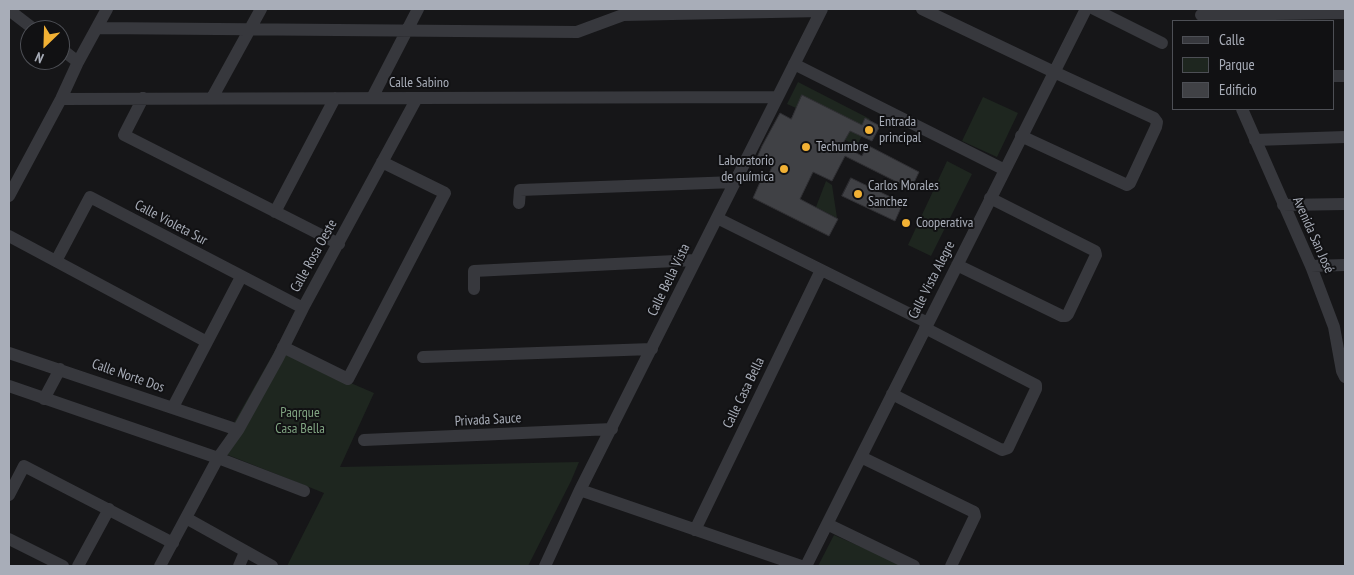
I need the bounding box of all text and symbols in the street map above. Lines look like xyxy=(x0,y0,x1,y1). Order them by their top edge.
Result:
north arrow xyxy=(20,20,70,70)
legend xyxy=(1172,20,1334,110)
text: Calle xyxy=(1219,30,1245,49)
text: N xyxy=(32,48,46,68)
text: Parque xyxy=(1219,55,1255,74)
street label: Calle Sabino xyxy=(389,75,449,91)
text: Edificio xyxy=(1219,80,1257,99)
place label: Entrada principal xyxy=(879,114,921,146)
marker: Entrada principal xyxy=(863,124,875,136)
place label: Techumbre xyxy=(816,139,869,155)
marker: Techumbre xyxy=(800,141,812,153)
place label: Laboratorio de química xyxy=(719,153,774,186)
marker: Laboratorio de química xyxy=(778,163,790,175)
place label: Carlos Morales Sanchez xyxy=(868,178,939,210)
marker: Carlos Morales Sanchez xyxy=(852,188,864,200)
street label: Avenida San José xyxy=(1289,194,1337,276)
street label: Calle Violeta Sur xyxy=(132,197,210,249)
place label: Cooperativa xyxy=(916,215,973,231)
street label: Calle Rosa Oeste xyxy=(287,217,341,295)
marker: Cooperativa xyxy=(900,217,912,229)
street label: Calle Vista Alegre xyxy=(905,238,959,322)
street label: Calle Bella Vista xyxy=(644,241,694,319)
street label: Calle Casa Bella xyxy=(720,355,768,431)
street label: Calle Norte Dos xyxy=(90,356,166,396)
park label: Paqrque Casa Bella xyxy=(275,405,325,438)
street label: Privada Sauce xyxy=(454,410,522,430)

